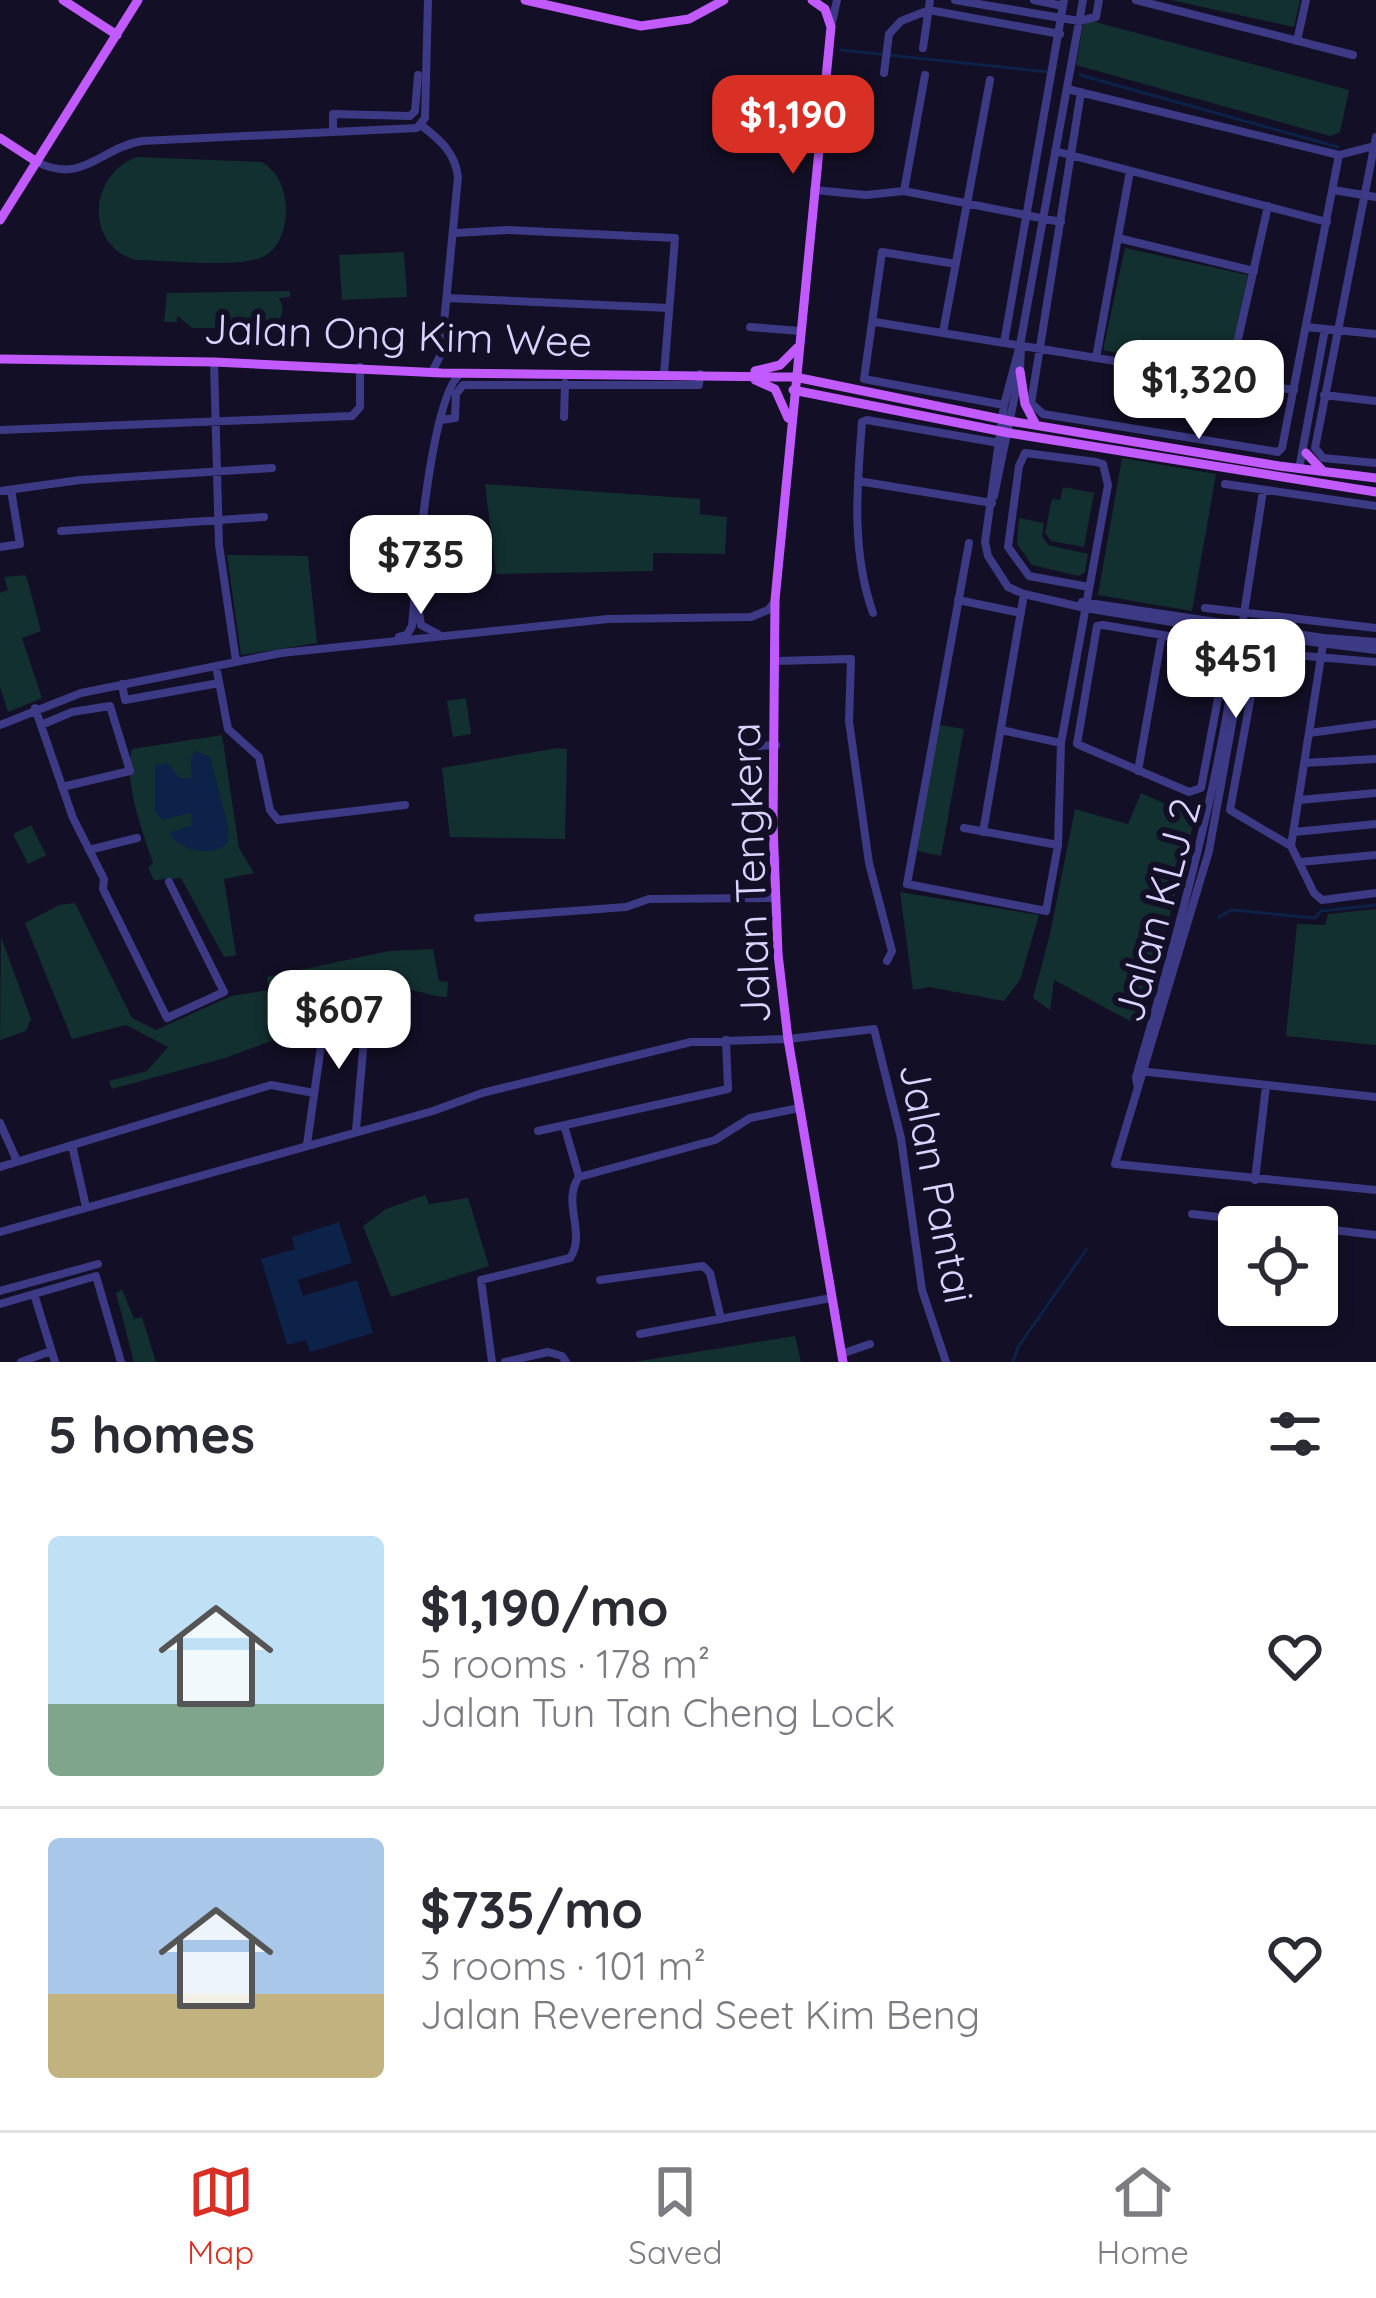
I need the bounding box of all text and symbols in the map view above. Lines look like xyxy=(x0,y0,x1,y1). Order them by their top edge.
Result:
pin: $1,190 xyxy=(695,75,891,177)
text: $1,190 xyxy=(739,89,847,138)
street label: Jalan Ong Kim Wee xyxy=(203,301,593,368)
pin: $1,320 xyxy=(1101,340,1297,442)
text: $1,320 xyxy=(1141,354,1257,403)
pin: $735 xyxy=(350,515,492,617)
text: $735 xyxy=(377,529,465,578)
pin: $451 xyxy=(1165,619,1307,721)
text: $451 xyxy=(1194,633,1278,682)
street label: Jalan Tengkera xyxy=(718,722,781,1024)
street label: Jalan KLJ 2 xyxy=(1101,792,1212,1028)
pin: $607 xyxy=(268,970,410,1072)
text: $607 xyxy=(295,984,383,1033)
street label: Jalan Pantai xyxy=(888,1058,987,1308)
map controls xyxy=(1218,1206,1338,1326)
button: locate xyxy=(1218,1206,1338,1326)
icon: filters xyxy=(1262,1401,1328,1467)
text: 5 homes xyxy=(48,1402,255,1466)
text: $1,190/mo xyxy=(420,1575,669,1639)
icon: home xyxy=(144,1584,288,1728)
icon: heart xyxy=(1262,1623,1328,1689)
text: 5 rooms · 178 m² xyxy=(420,1639,710,1688)
text: Jalan Tun Tan Cheng Lock xyxy=(420,1688,895,1737)
text: $735/mo xyxy=(420,1877,643,1941)
icon: home xyxy=(144,1886,288,2030)
icon: heart xyxy=(1262,1925,1328,1991)
text: 3 rooms · 101 m² xyxy=(420,1941,706,1990)
text: Jalan Reverend Seet Kim Beng xyxy=(420,1990,980,2039)
tab: Map xyxy=(187,2159,254,2272)
tab: Saved xyxy=(628,2159,722,2272)
tab: Home xyxy=(1097,2159,1189,2272)

